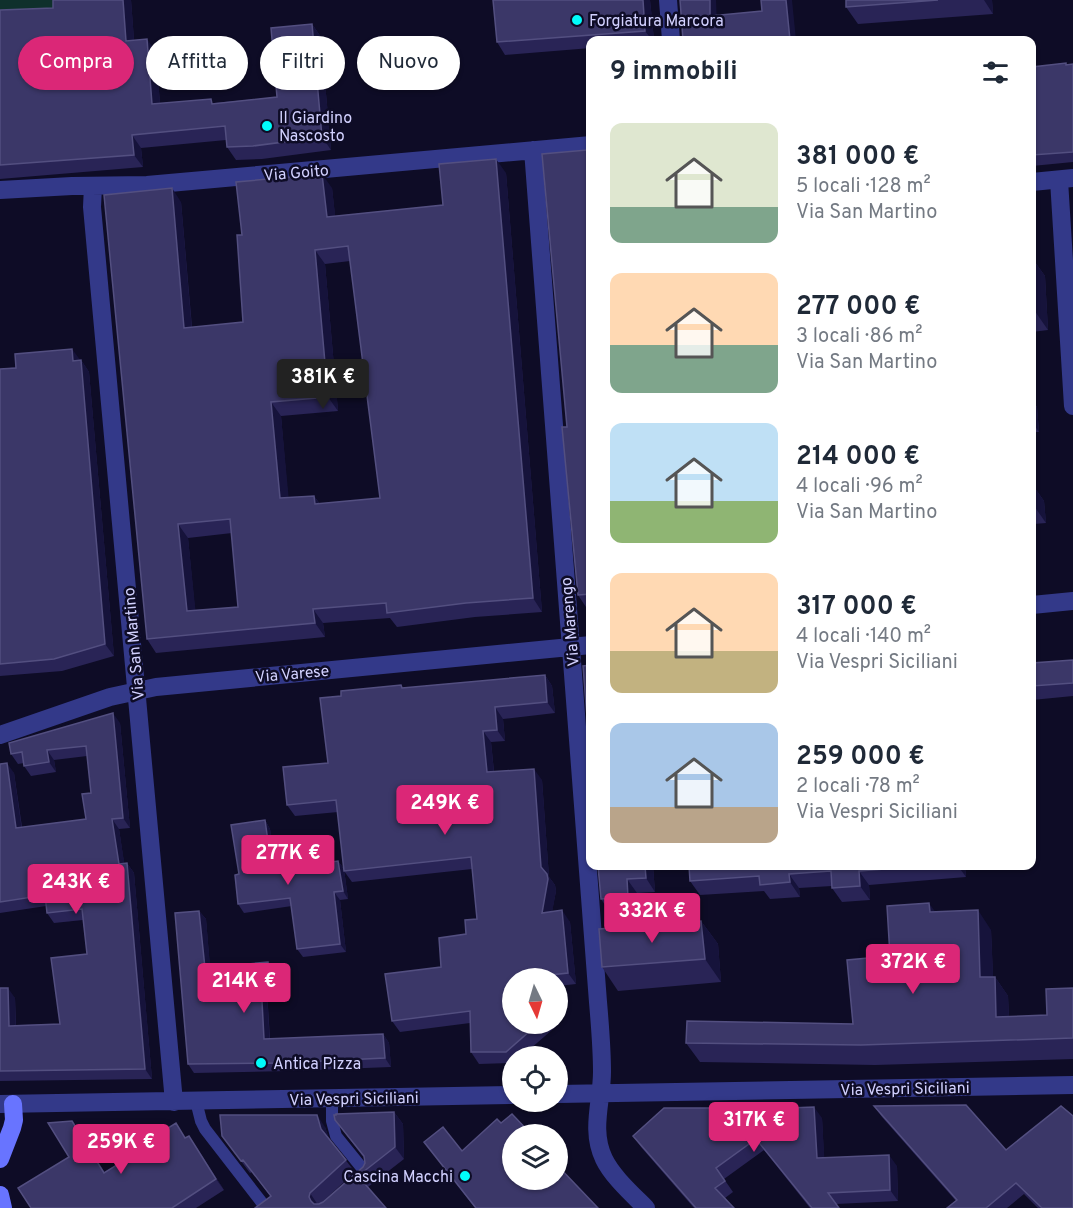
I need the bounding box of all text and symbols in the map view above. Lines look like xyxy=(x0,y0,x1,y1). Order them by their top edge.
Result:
place label: Forgiatura Marcora xyxy=(589,12,724,32)
marker: Forgiatura Marcora xyxy=(570,13,584,27)
chip: Compra xyxy=(18,36,134,90)
chip: Affitta xyxy=(146,36,248,90)
chip: Filtri xyxy=(260,36,345,90)
chip: Nuovo xyxy=(357,36,460,90)
text: 9 immobili xyxy=(610,56,738,89)
icon: filters xyxy=(979,56,1012,89)
place label: Il Giardino Nascosto xyxy=(279,109,352,147)
marker: Il Giardino Nascosto xyxy=(260,119,274,133)
text: 381 000 € xyxy=(796,141,919,174)
icon: home xyxy=(658,147,730,219)
street label: Via Goito xyxy=(263,161,330,187)
text: 5 locali · 128 m² xyxy=(796,174,931,200)
text: Via San Martino xyxy=(796,200,937,226)
text: 277 000 € xyxy=(796,291,921,324)
icon: home xyxy=(658,297,730,369)
text: 3 locali · 86 m² xyxy=(796,324,923,350)
text: Via San Martino xyxy=(796,350,937,376)
pin: 381K € xyxy=(274,359,372,410)
text: 381K € xyxy=(291,365,355,391)
text: 214 000 € xyxy=(796,441,920,474)
icon: home xyxy=(658,447,730,519)
text: 4 locali · 96 m² xyxy=(796,474,923,500)
text: Via San Martino xyxy=(796,500,937,526)
street label: Via Marengo xyxy=(557,576,585,667)
street label: Via San Martino xyxy=(120,587,150,701)
text: 317 000 € xyxy=(796,591,917,624)
icon: home xyxy=(658,597,730,669)
text: 4 locali · 140 m² xyxy=(796,624,931,650)
text: Via Vespri Siciliani xyxy=(796,650,958,676)
street label: Via Varese xyxy=(254,662,330,688)
text: 259 000 € xyxy=(796,741,925,774)
icon: home xyxy=(658,747,730,819)
text: 2 locali · 78 m² xyxy=(796,774,920,800)
pin: 249K € xyxy=(396,785,494,836)
text: 249K € xyxy=(410,791,480,817)
text: Via Vespri Siciliani xyxy=(796,800,958,826)
pin: 277K € xyxy=(239,835,337,886)
text: 277K € xyxy=(255,841,321,867)
pin: 243K € xyxy=(27,864,125,915)
text: 243K € xyxy=(42,870,110,896)
pin: 332K € xyxy=(603,893,701,944)
text: 332K € xyxy=(618,899,686,925)
pin: 372K € xyxy=(864,944,962,995)
text: 372K € xyxy=(880,950,946,976)
pin: 214K € xyxy=(195,963,293,1014)
north arrow xyxy=(502,968,568,1034)
map controls xyxy=(502,968,568,1190)
text: 214K € xyxy=(212,969,276,995)
button: locate xyxy=(502,1046,568,1112)
place label: Antica Pizza xyxy=(273,1055,361,1075)
marker: Antica Pizza xyxy=(254,1056,268,1070)
street label: Via Vespri Siciliani xyxy=(840,1079,970,1101)
street label: Via Vespri Siciliani xyxy=(289,1089,419,1111)
pin: 317K € xyxy=(705,1102,803,1153)
text: 317K € xyxy=(723,1108,785,1134)
pin: 259K € xyxy=(72,1124,170,1175)
button: layers xyxy=(502,1124,568,1190)
text: 259K € xyxy=(87,1130,155,1156)
place label: Cascina Macchi xyxy=(343,1168,453,1188)
marker: Cascina Macchi xyxy=(458,1169,472,1183)

